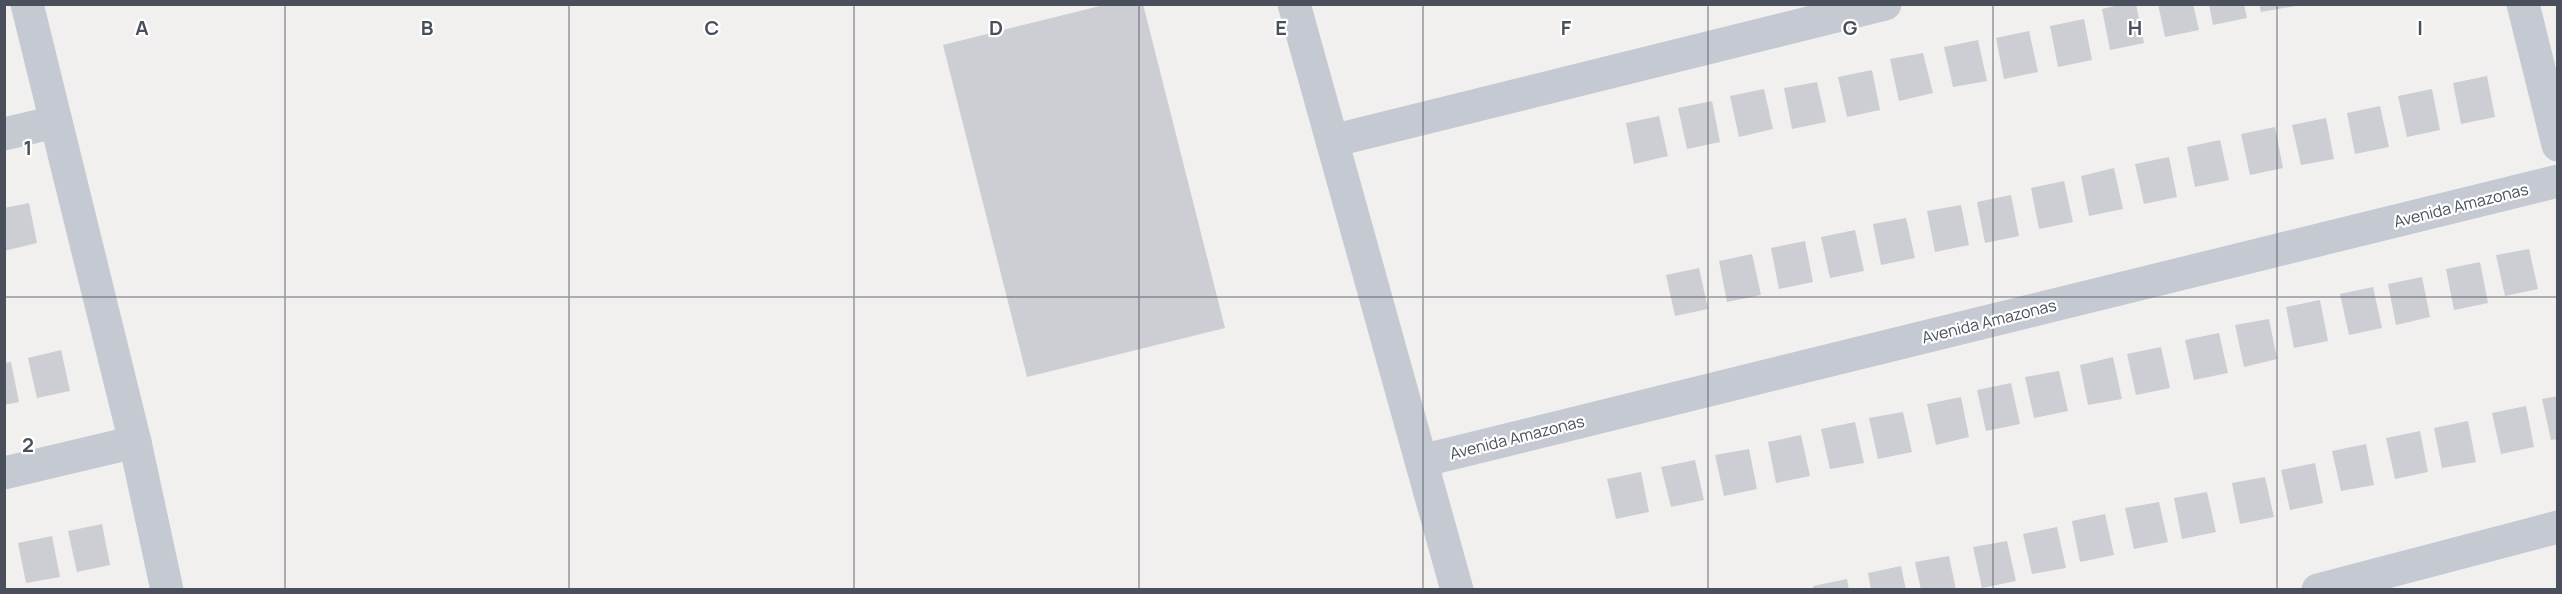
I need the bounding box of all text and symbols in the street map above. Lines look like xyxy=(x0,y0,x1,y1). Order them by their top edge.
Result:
text: A xyxy=(135,14,149,41)
text: B xyxy=(421,14,434,41)
text: C xyxy=(705,14,719,41)
text: D xyxy=(989,14,1003,41)
text: E xyxy=(1275,14,1287,41)
text: F xyxy=(1561,14,1572,41)
text: G xyxy=(1843,14,1858,41)
text: H xyxy=(2128,14,2142,41)
text: I xyxy=(2417,14,2423,41)
text: 1 xyxy=(24,134,32,161)
street label: Avenida Amazonas xyxy=(2391,178,2531,232)
street label: Avenida Amazonas xyxy=(1919,294,2059,348)
street label: Avenida Amazonas xyxy=(1447,410,1587,464)
text: 2 xyxy=(22,431,34,458)

